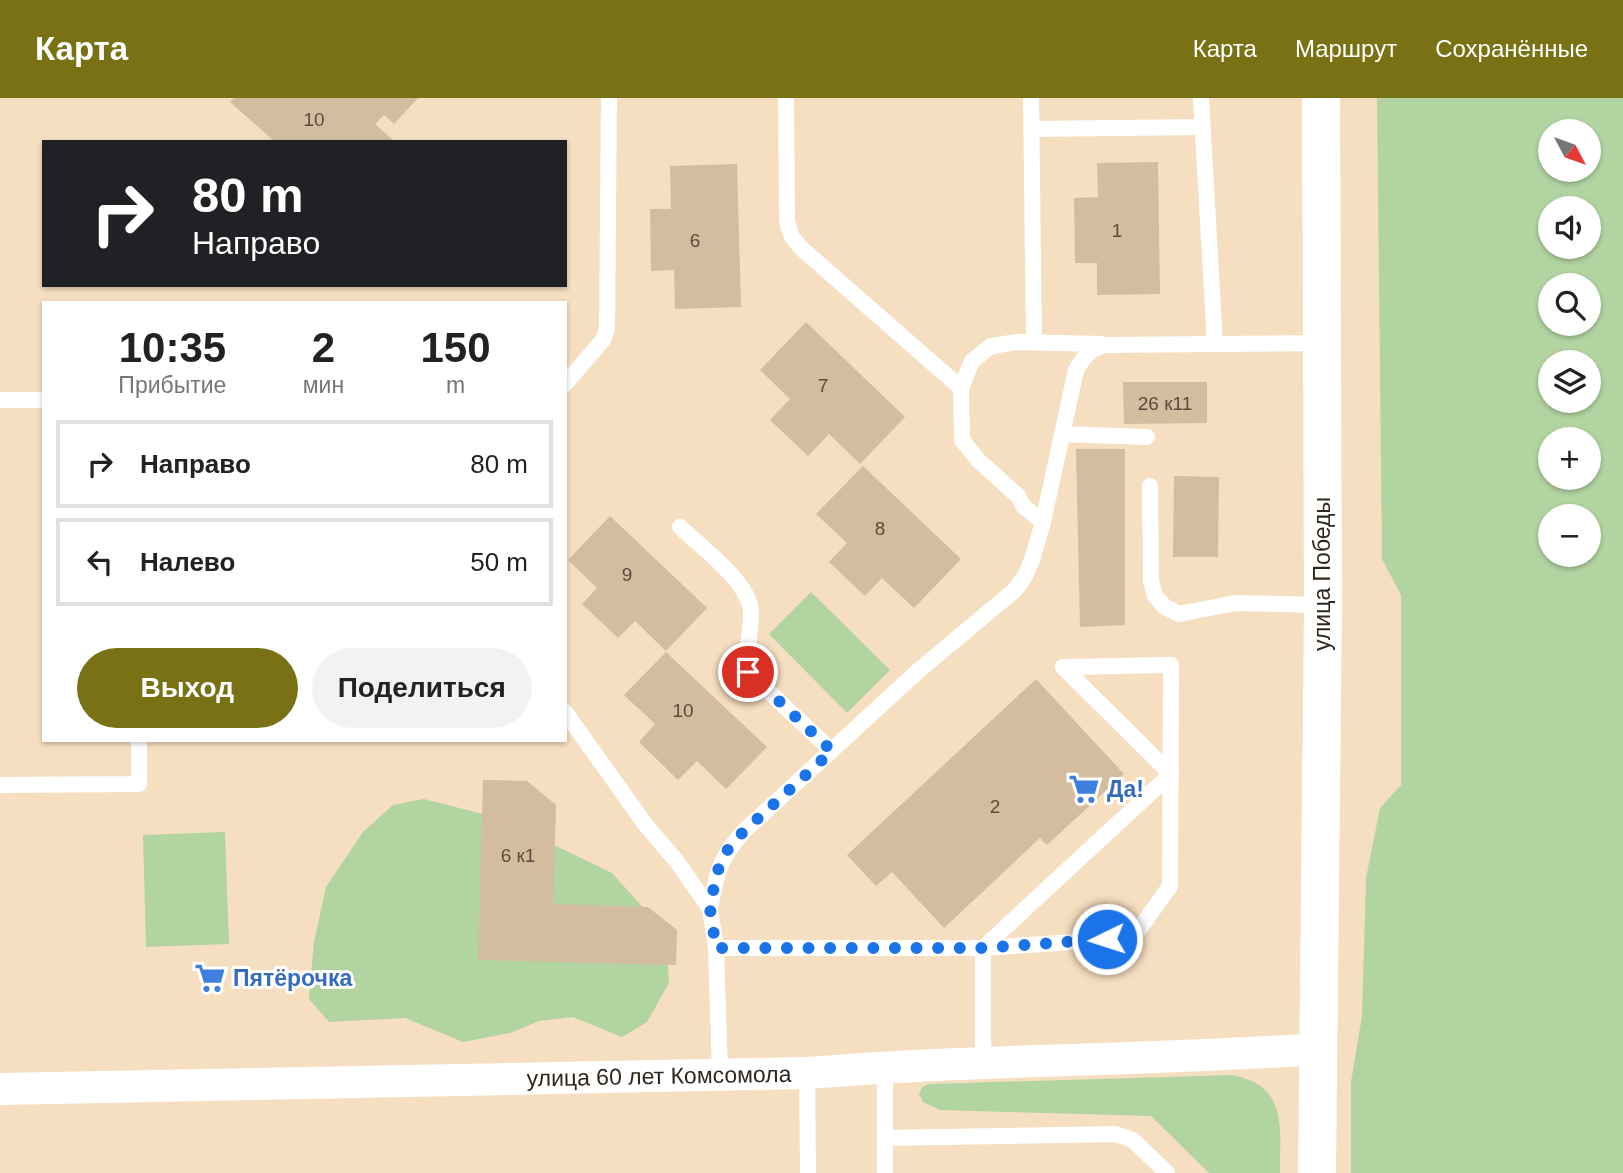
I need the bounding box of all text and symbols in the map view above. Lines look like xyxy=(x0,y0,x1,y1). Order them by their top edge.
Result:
text: Карта xyxy=(35,30,128,67)
text: Карта xyxy=(1193,35,1257,62)
text: Маршрут xyxy=(1295,35,1397,62)
text: Сохранённые xyxy=(1435,35,1588,62)
house number: 10 xyxy=(303,109,325,130)
north arrow xyxy=(1538,119,1601,182)
map controls xyxy=(1538,119,1601,567)
icon: right xyxy=(77,168,168,259)
text: 80 m xyxy=(192,168,304,222)
button: sound xyxy=(1538,196,1601,259)
house number: 1 xyxy=(1112,220,1122,241)
text: Направо xyxy=(192,225,320,261)
house number: 6 xyxy=(690,230,700,251)
button: search xyxy=(1538,273,1601,336)
text: 10:35 xyxy=(119,324,226,371)
text: 2 xyxy=(312,324,335,371)
text: 150 xyxy=(421,324,491,371)
button: layers xyxy=(1538,350,1601,413)
text: Прибытие xyxy=(118,372,226,398)
text: мин xyxy=(303,372,344,398)
text: m xyxy=(446,372,465,398)
house number: 7 xyxy=(818,375,828,396)
house number: 26 к11 xyxy=(1138,393,1192,414)
button: + xyxy=(1538,427,1601,490)
icon: right xyxy=(81,445,119,483)
text: Направо xyxy=(140,449,251,479)
text: 80 m xyxy=(470,449,528,479)
street label: улица Победы xyxy=(1309,497,1335,651)
button: − xyxy=(1538,504,1601,567)
house number: 8 xyxy=(875,518,885,539)
icon: left xyxy=(81,543,119,581)
text: Налево xyxy=(140,547,235,577)
text: 50 m xyxy=(470,547,528,577)
house number: 9 xyxy=(622,564,632,585)
pin xyxy=(718,642,778,702)
button: Выход xyxy=(77,648,298,728)
button: Поделиться xyxy=(312,648,532,728)
icon: arrive xyxy=(729,653,767,691)
house number: 10 xyxy=(672,700,694,721)
supermarket icon: Да! xyxy=(1067,772,1101,806)
place label: Да! xyxy=(1107,776,1144,802)
house number: 2 xyxy=(990,796,1000,817)
house number: 6 к1 xyxy=(501,845,535,866)
position arrow xyxy=(1070,902,1144,976)
supermarket icon: Пятёрочка xyxy=(193,961,227,995)
place label: Пятёрочка xyxy=(233,965,352,991)
street label: улица 60 лет Комсомола xyxy=(526,1061,792,1091)

